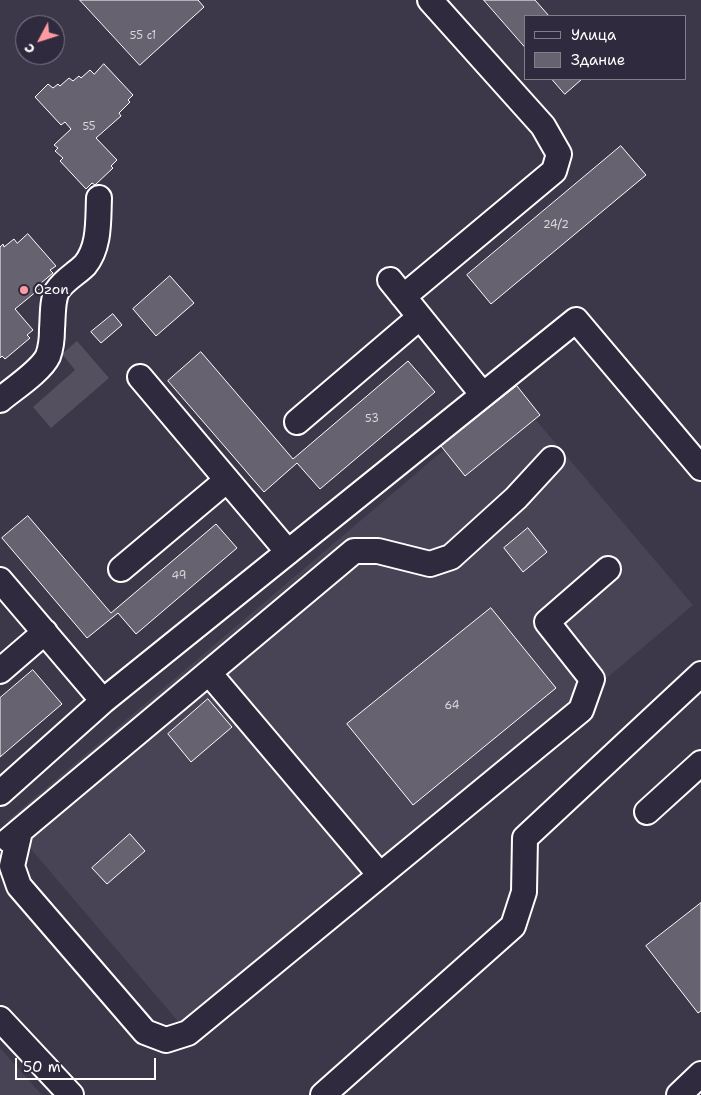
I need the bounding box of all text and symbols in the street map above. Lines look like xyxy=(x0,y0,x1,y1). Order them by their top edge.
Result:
north arrow xyxy=(15,15,65,65)
legend xyxy=(524,15,686,80)
text: Улица xyxy=(571,25,616,45)
house number: 55 с1 xyxy=(130,29,156,43)
text: С xyxy=(20,40,39,58)
text: Здание xyxy=(571,50,625,70)
house number: 55 xyxy=(82,120,96,134)
house number: 24/2 xyxy=(543,218,569,232)
place label: Ozon xyxy=(34,282,69,298)
marker: Ozon xyxy=(18,284,30,296)
house number: 53 xyxy=(365,412,379,426)
house number: 49 xyxy=(172,569,186,583)
house number: 64 xyxy=(444,699,460,713)
scale bar xyxy=(18,1048,159,1080)
text: 50 m xyxy=(23,1057,61,1077)

